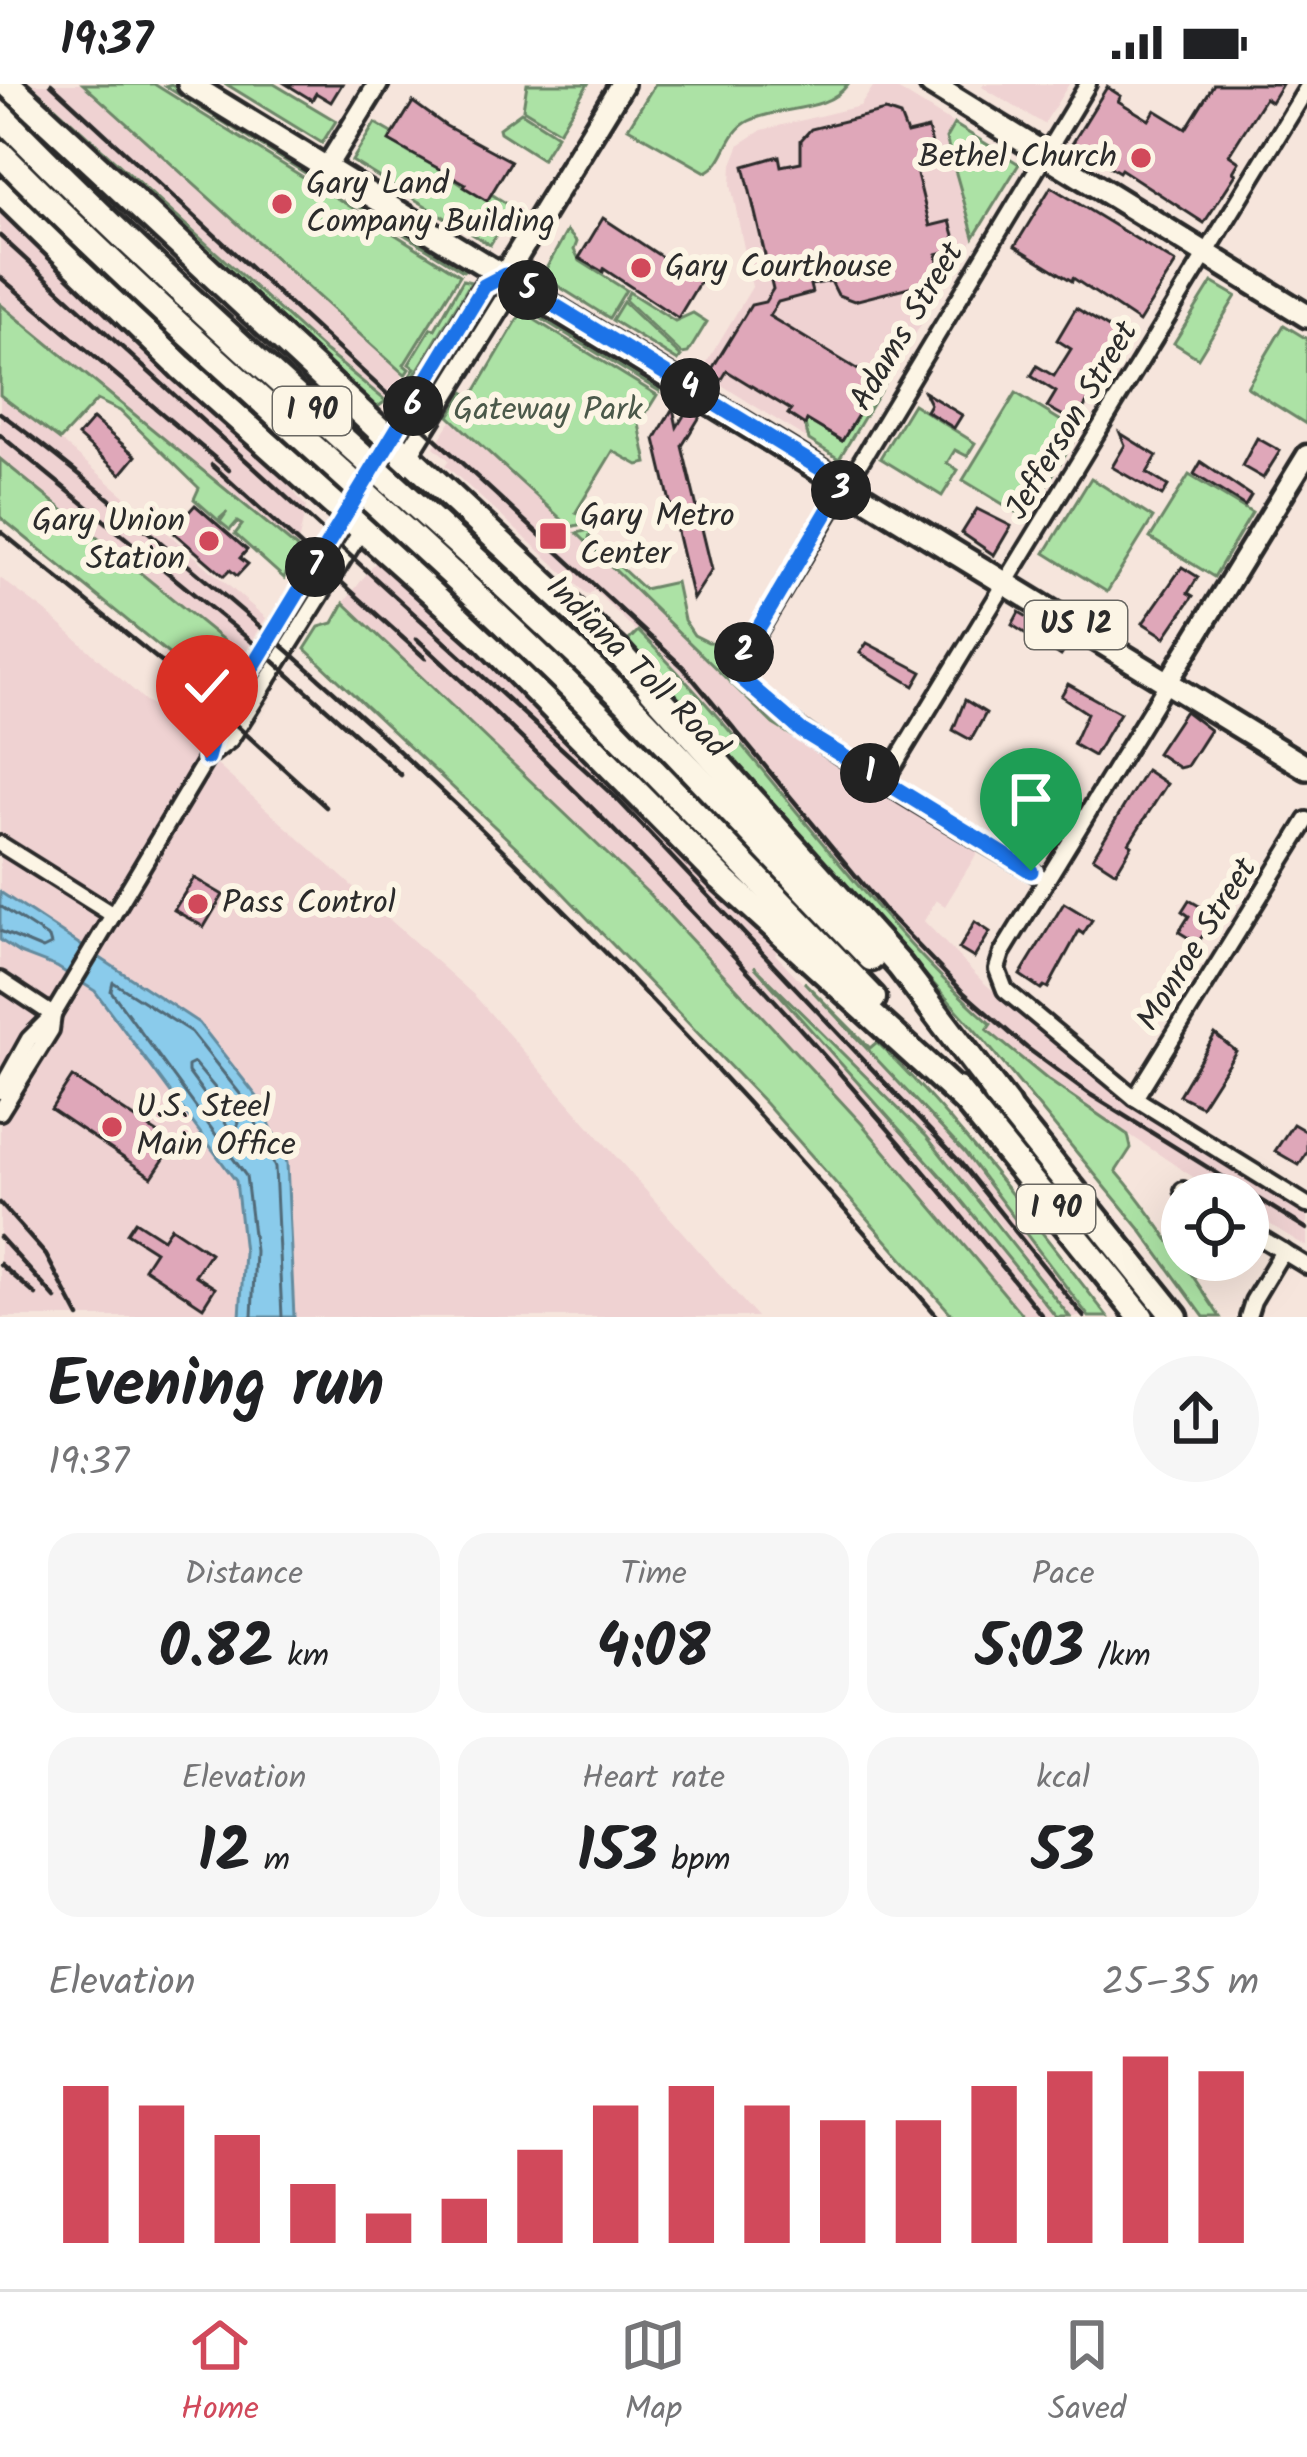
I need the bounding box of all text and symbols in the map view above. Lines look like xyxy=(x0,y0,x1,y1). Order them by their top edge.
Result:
text: 19:37 xyxy=(60,6,153,78)
place label: Bethel Church xyxy=(918,132,1117,185)
marker: Bethel Church xyxy=(1128,145,1154,171)
place label: Gary Land Company Building xyxy=(306,159,555,250)
marker: Gary Land Company Building xyxy=(269,191,295,217)
street label: Adams Street xyxy=(837,231,980,422)
place label: Gary Courthouse xyxy=(665,242,892,295)
marker: Gary Courthouse xyxy=(628,255,654,281)
pin: 5 xyxy=(498,260,558,320)
text: 5 xyxy=(520,263,536,316)
street label: Jefferson Street xyxy=(992,310,1154,531)
pin: 4 xyxy=(660,358,720,418)
text: 4 xyxy=(681,361,699,414)
pin: 6 xyxy=(383,376,443,436)
text: 6 xyxy=(404,379,422,432)
park label: Gateway Park xyxy=(453,385,643,438)
road number: I 90 xyxy=(273,387,351,435)
pin: 3 xyxy=(811,460,871,520)
text: 3 xyxy=(832,463,850,516)
place label: Gary Metro Center xyxy=(580,491,735,582)
place label: Gary Union Station xyxy=(32,496,185,587)
marker: Gary Metro Center xyxy=(537,520,569,552)
marker: Gary Union Station xyxy=(196,528,222,554)
pin: 7 xyxy=(285,537,345,597)
text: 7 xyxy=(307,540,323,593)
street label: Indiana Toll Road xyxy=(532,564,741,773)
road number: US 12 xyxy=(1025,601,1127,649)
pin: 2 xyxy=(714,622,774,682)
text: 2 xyxy=(734,625,754,678)
pin xyxy=(156,635,258,758)
icon: check xyxy=(174,653,240,719)
pin: 1 xyxy=(840,743,900,803)
text: 1 xyxy=(865,746,875,799)
pin xyxy=(980,748,1082,871)
icon: arrive xyxy=(998,766,1064,832)
street label: Monroe Street xyxy=(1124,847,1273,1042)
place label: Pass Control xyxy=(222,878,396,931)
marker: Pass Control xyxy=(185,891,211,917)
place label: U.S. Steel Main Office xyxy=(136,1082,296,1173)
marker: U.S. Steel Main Office xyxy=(99,1114,125,1140)
map controls xyxy=(1161,1173,1269,1281)
button: locate xyxy=(1161,1173,1269,1281)
road number: I 90 xyxy=(1017,1185,1095,1233)
text: Evening run xyxy=(48,1335,384,1440)
button: share xyxy=(1133,1356,1259,1482)
text: 19:37 xyxy=(48,1433,129,1495)
text: Distance xyxy=(185,1549,303,1602)
text: Time xyxy=(620,1549,687,1602)
text: Pace xyxy=(1032,1549,1095,1602)
text: 0.82 xyxy=(159,1602,274,1698)
text: 4:08 xyxy=(597,1602,710,1698)
text: 5:03 xyxy=(975,1602,1084,1698)
text: km xyxy=(274,1631,329,1684)
text: /km xyxy=(1084,1631,1151,1684)
text: Elevation xyxy=(181,1753,306,1806)
text: Heart rate xyxy=(582,1753,725,1806)
text: kcal xyxy=(1036,1753,1090,1806)
text: 12 xyxy=(198,1806,251,1902)
text: 153 xyxy=(577,1806,658,1902)
text: 53 xyxy=(1032,1806,1095,1902)
text: m xyxy=(251,1835,290,1888)
text: bpm xyxy=(658,1835,730,1888)
text: Elevation xyxy=(48,1953,196,2015)
text: 25–35 m xyxy=(1102,1953,1259,2015)
tab: Home xyxy=(181,2312,259,2437)
tab: Map xyxy=(620,2312,686,2437)
tab: Saved xyxy=(1048,2312,1126,2437)

